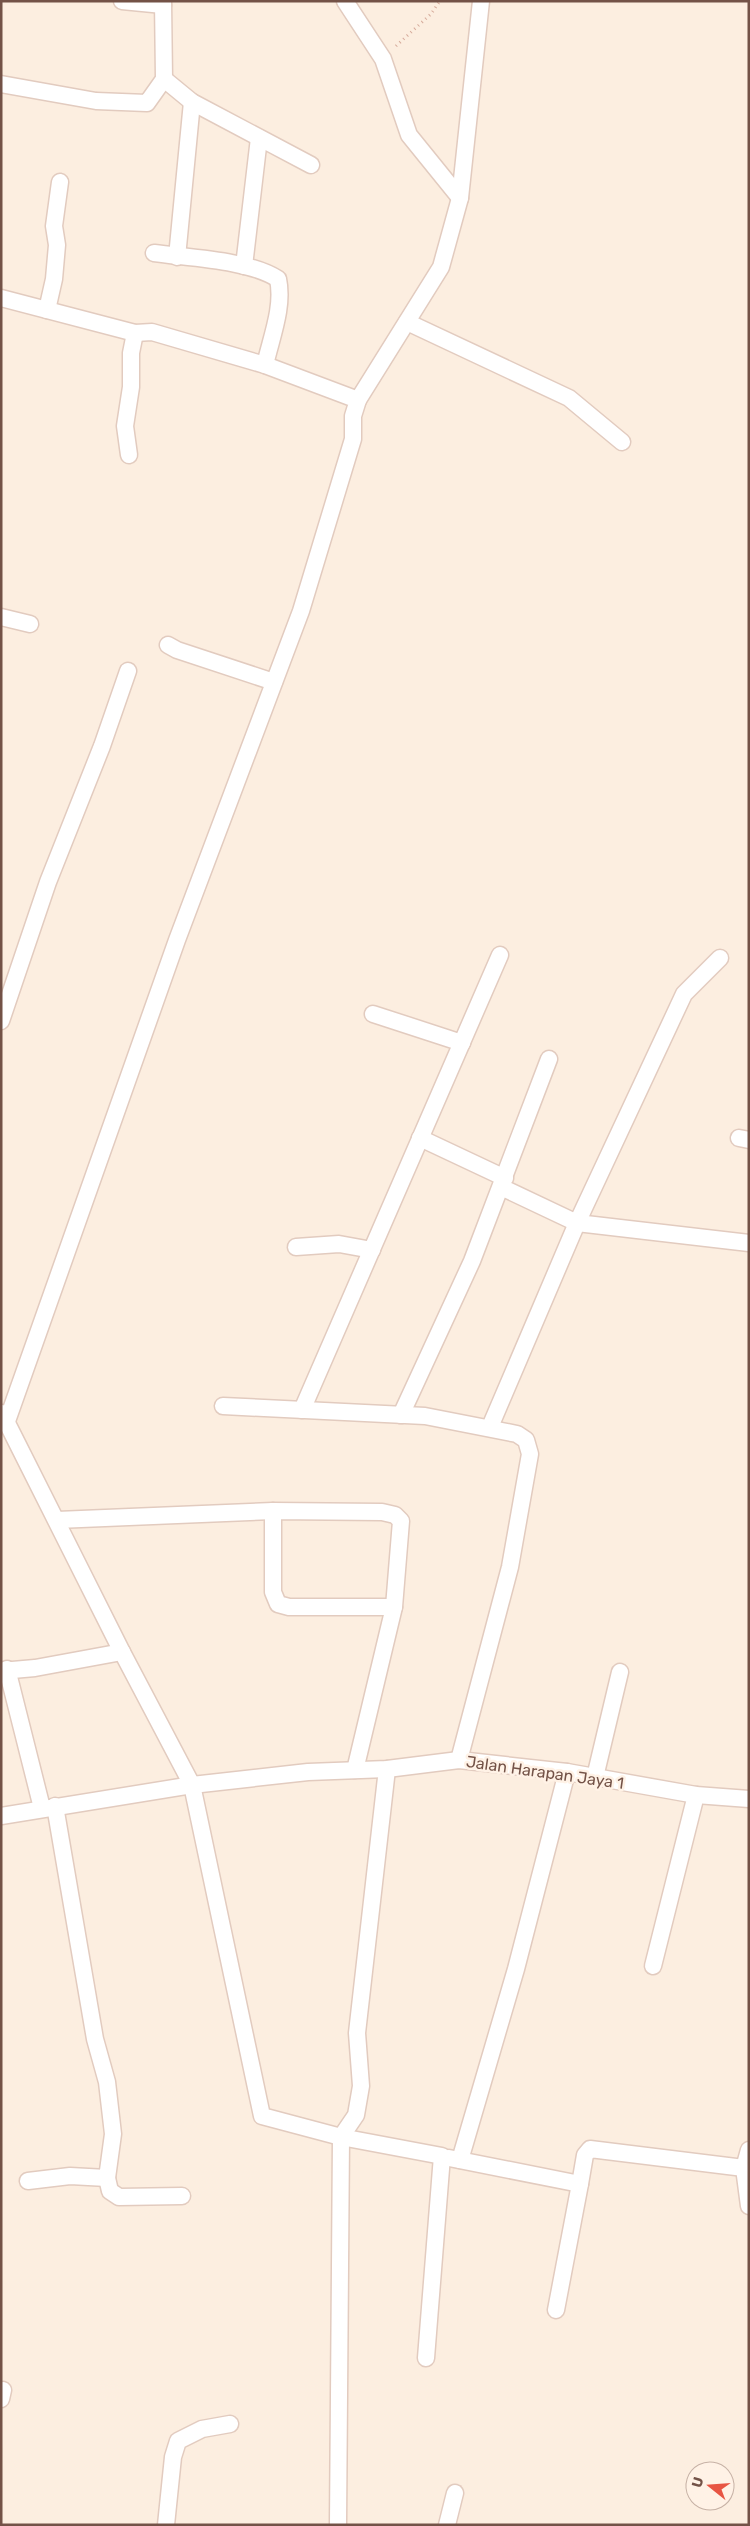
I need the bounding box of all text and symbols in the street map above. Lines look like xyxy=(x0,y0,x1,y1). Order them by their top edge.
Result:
street label: Jalan Harapan Jaya 1 xyxy=(465,1752,625,1793)
north arrow xyxy=(685,2461,735,2511)
text: U xyxy=(688,2475,708,2490)

